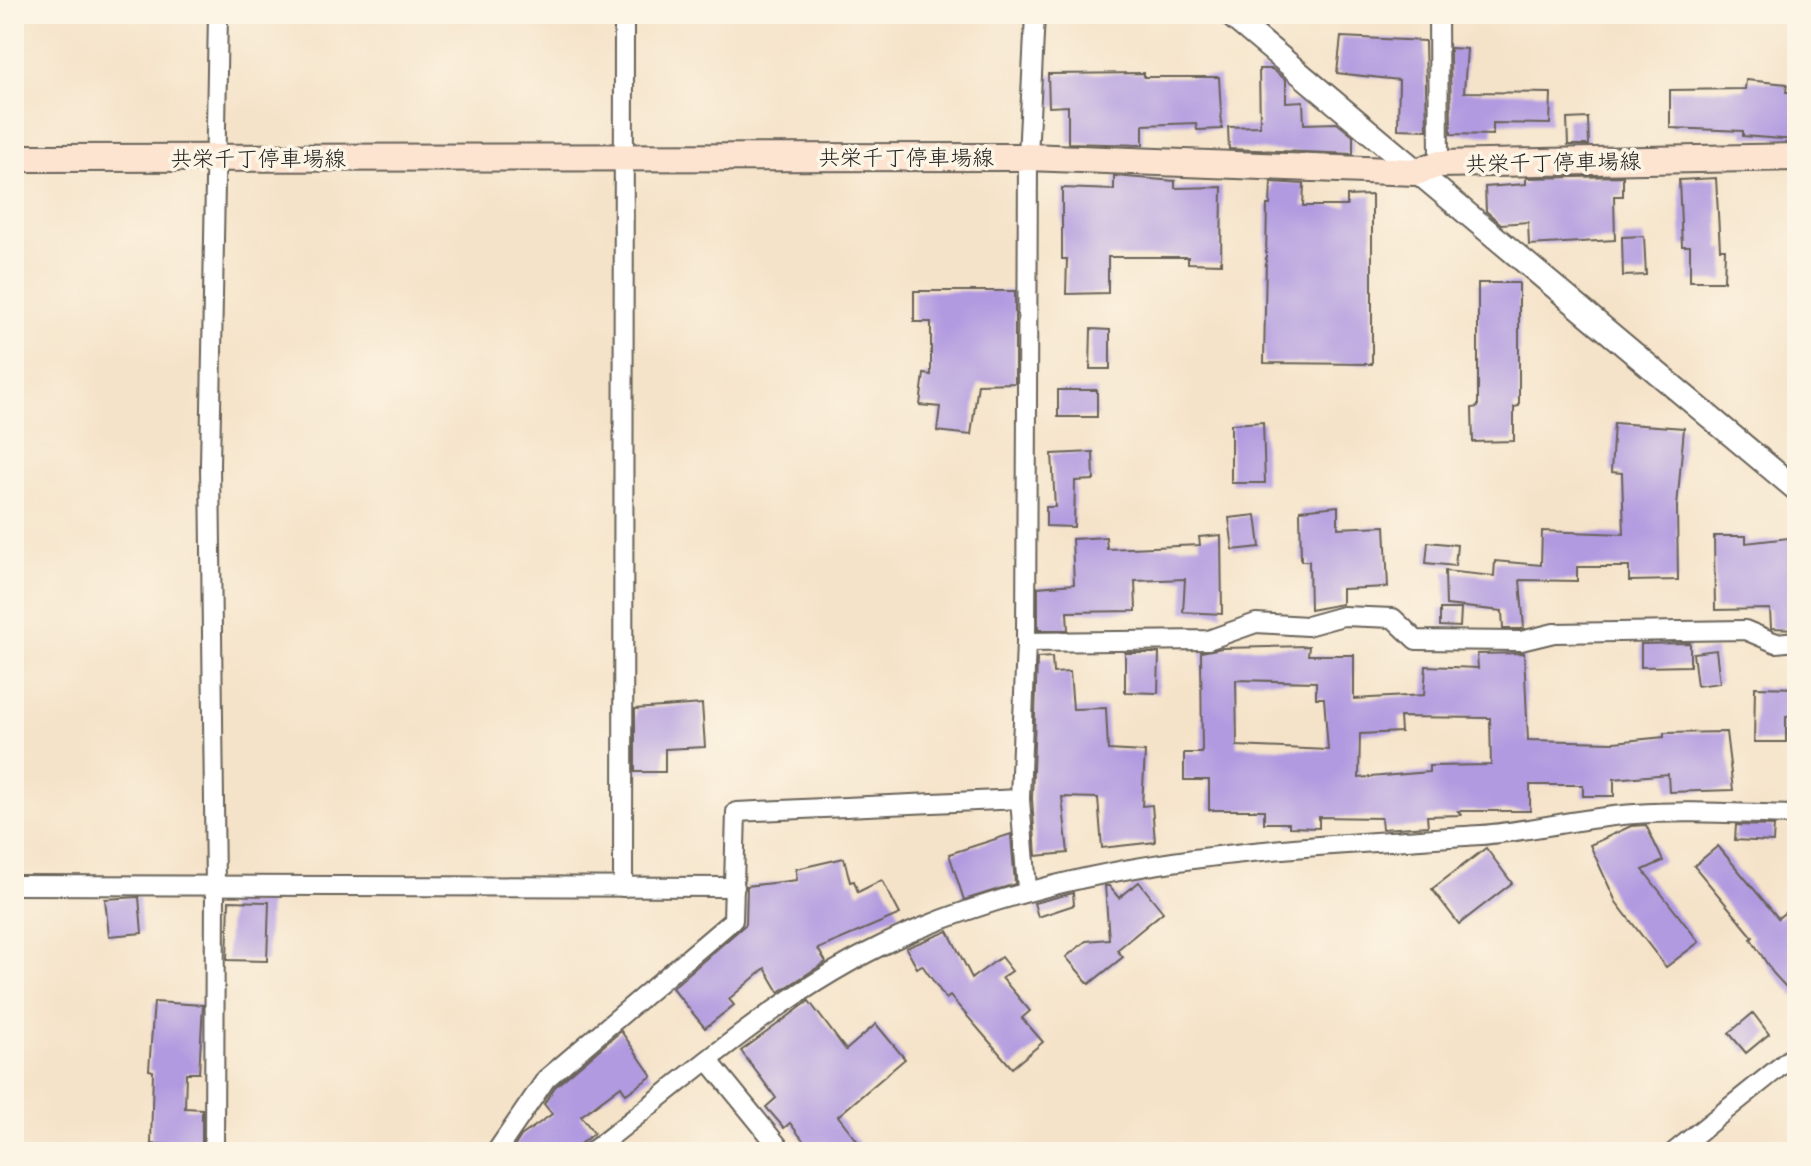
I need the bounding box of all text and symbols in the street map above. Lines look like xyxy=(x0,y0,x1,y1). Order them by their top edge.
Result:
street label: 共栄千丁停車場線 xyxy=(818,144,994,172)
street label: 共栄千丁停車場線 xyxy=(170,145,346,173)
street label: 共栄千丁停車場線 xyxy=(1465,147,1641,179)

